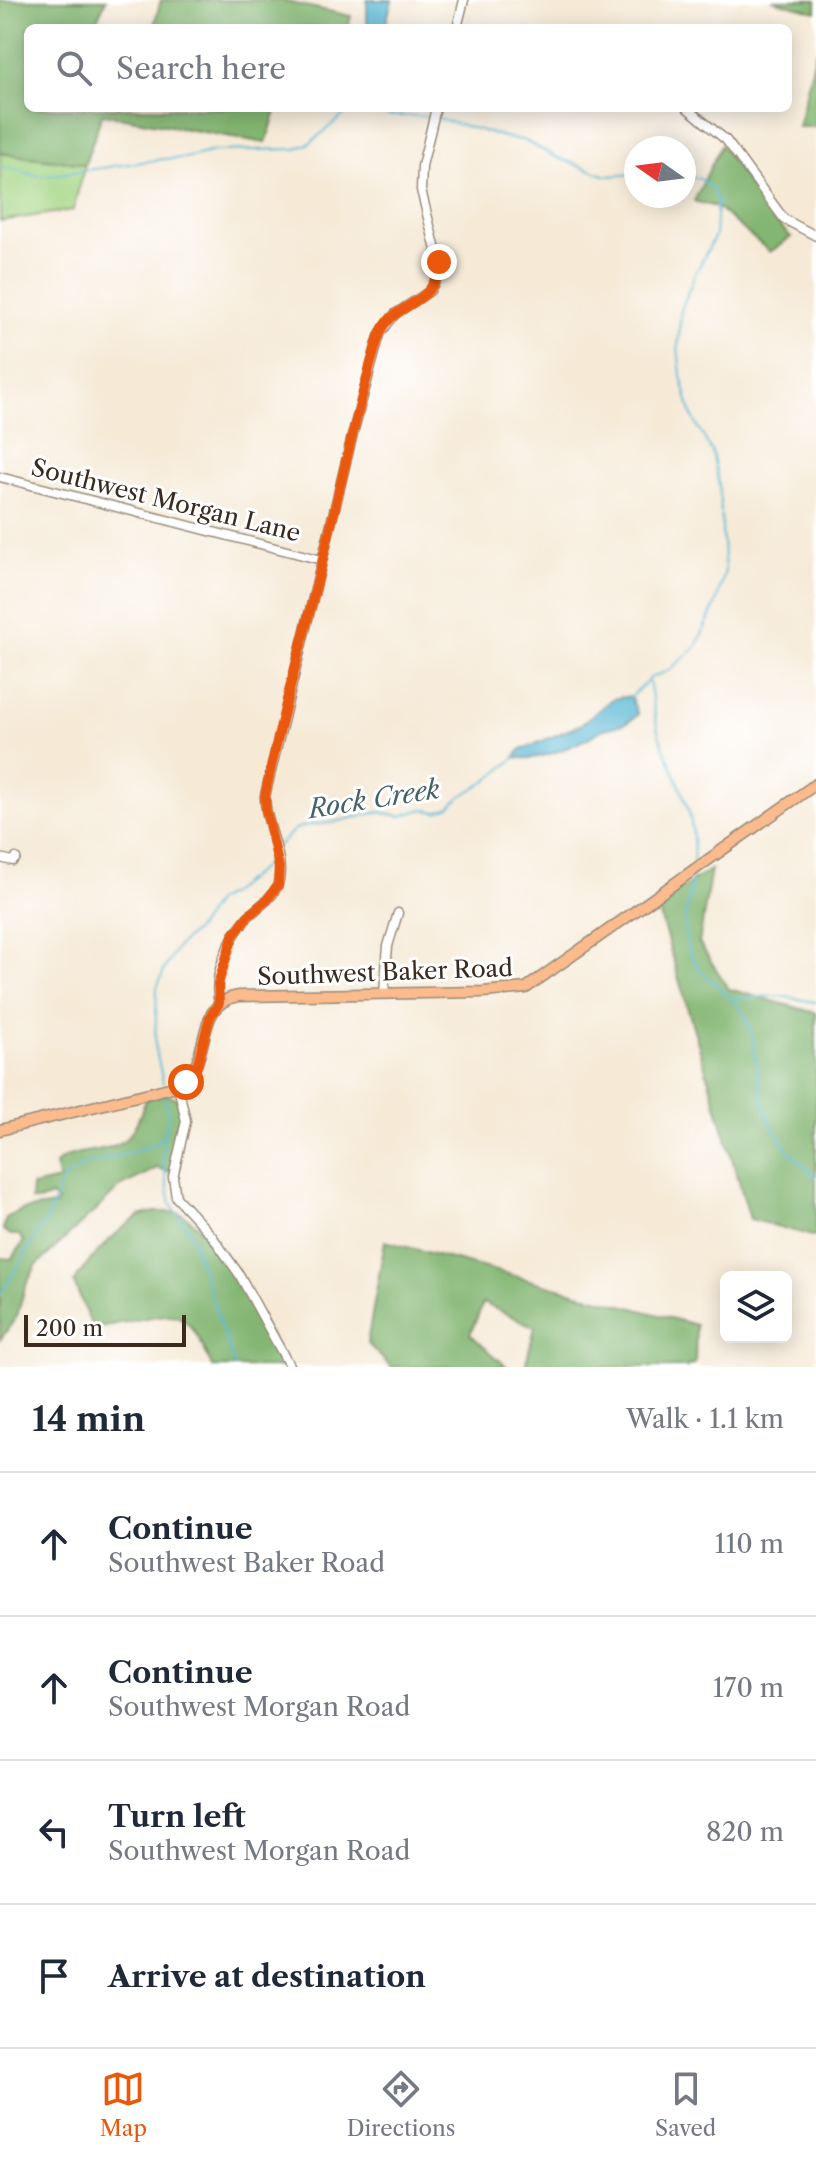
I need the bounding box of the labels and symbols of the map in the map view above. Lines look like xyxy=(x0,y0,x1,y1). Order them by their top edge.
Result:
north arrow xyxy=(624,136,696,208)
route end xyxy=(421,244,457,280)
street label: Southwest Morgan Lane xyxy=(28,452,304,548)
water label: Rock Creek xyxy=(304,773,442,825)
street label: Southwest Baker Road xyxy=(257,953,514,991)
route start xyxy=(168,1064,204,1100)
scale bar xyxy=(24,1311,186,1347)

